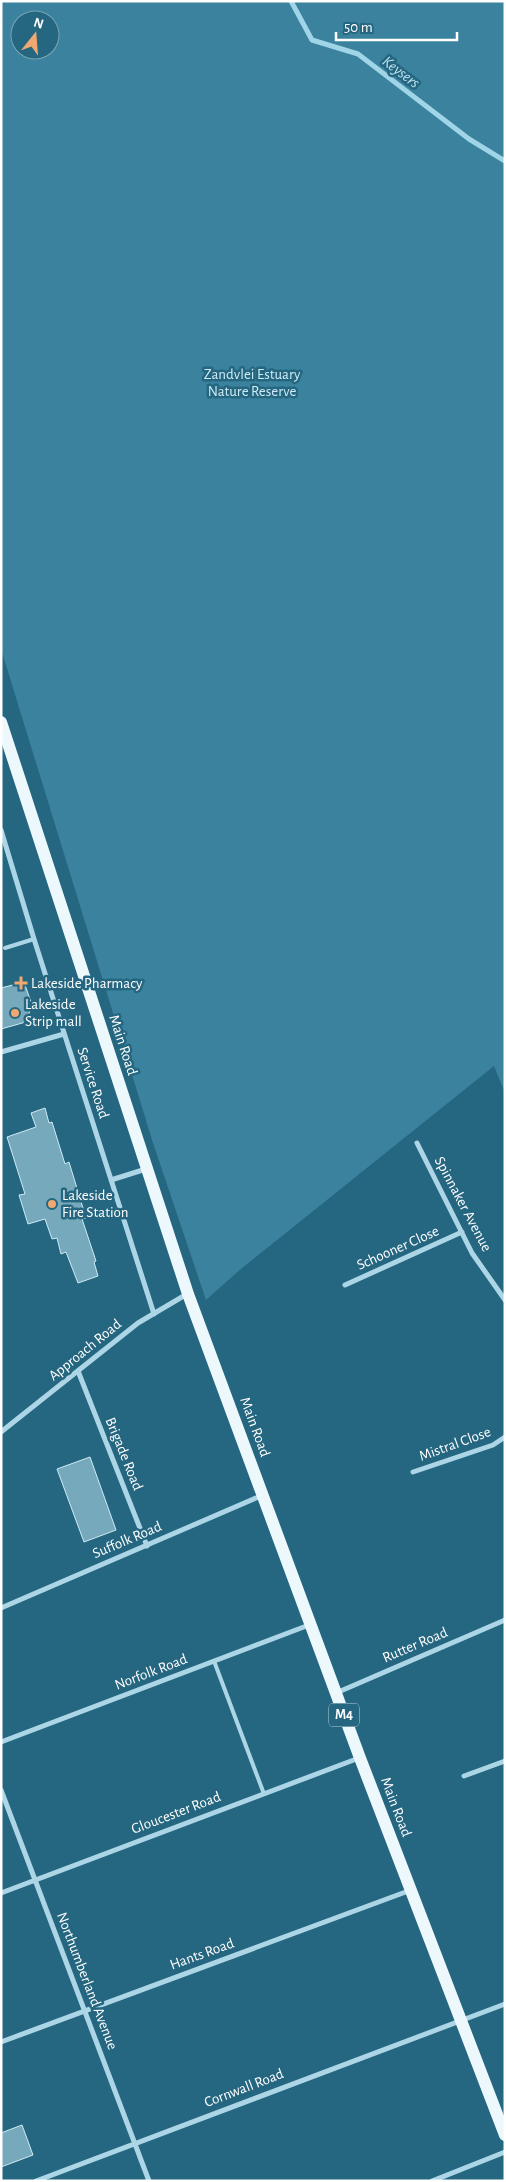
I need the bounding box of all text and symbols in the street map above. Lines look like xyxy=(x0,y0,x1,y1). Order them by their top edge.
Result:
north arrow xyxy=(10,10,60,60)
scale bar xyxy=(336,10,457,42)
text: N xyxy=(32,15,45,32)
text: 50 m xyxy=(344,20,373,35)
water label: Keysers xyxy=(379,53,423,91)
park label: Zandvlei Estuary Nature Reserve xyxy=(204,367,301,399)
place label: Lakeside Pharmacy xyxy=(31,976,143,991)
marker: Lakeside Pharmacy xyxy=(15,977,27,989)
place label: Lakeside Strip mall xyxy=(25,997,82,1029)
marker: Lakeside Strip mall xyxy=(9,1007,21,1019)
street label: Main Road xyxy=(106,1013,140,1077)
street label: Service Road xyxy=(74,1046,112,1121)
street label: Spinnaker Avenue xyxy=(432,1154,494,1254)
place label: Lakeside Fire Station xyxy=(62,1188,129,1220)
marker: Lakeside Fire Station xyxy=(46,1198,58,1210)
street label: Schooner Close xyxy=(355,1223,441,1273)
street label: Approach Road xyxy=(46,1316,124,1384)
street label: Main Road xyxy=(237,1395,273,1459)
street label: Brigade Road xyxy=(103,1415,146,1493)
street label: Mistral Close xyxy=(417,1424,493,1464)
street label: Suffolk Road xyxy=(90,1519,164,1561)
street label: Rutter Road xyxy=(380,1625,450,1665)
street label: Norfolk Road xyxy=(113,1651,190,1693)
road number: M4 xyxy=(329,1704,359,1726)
street label: Main Road xyxy=(378,1775,414,1839)
street label: Gloucester Road xyxy=(129,1789,223,1837)
street label: Northumberland Avenue xyxy=(54,1910,120,2052)
street label: Hants Road xyxy=(168,1935,236,1973)
street label: Cornwall Road xyxy=(202,2066,286,2110)

